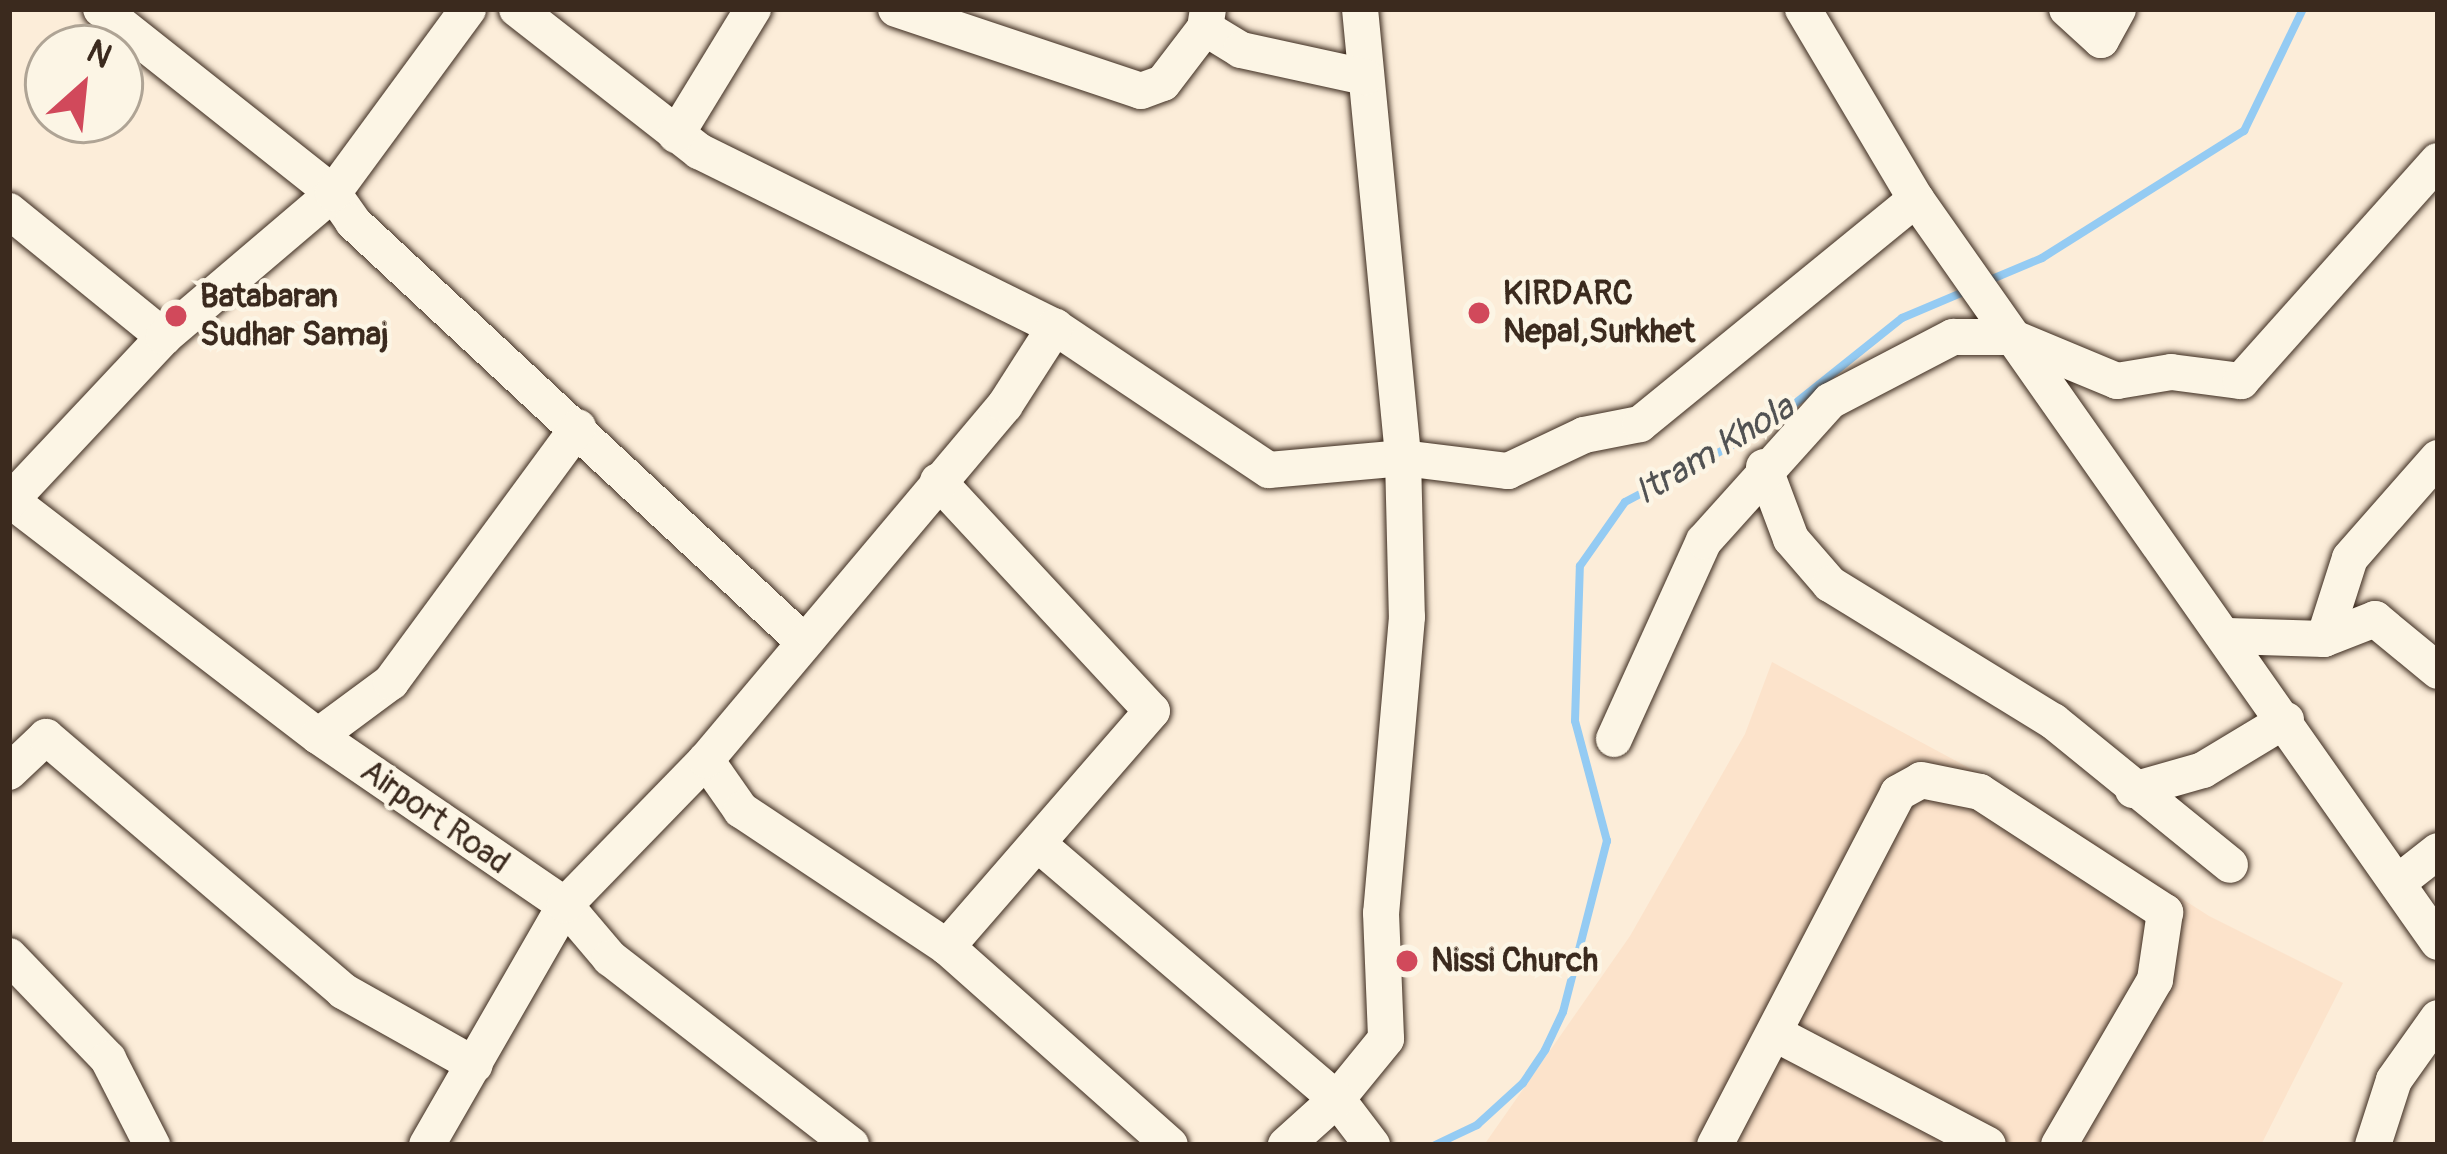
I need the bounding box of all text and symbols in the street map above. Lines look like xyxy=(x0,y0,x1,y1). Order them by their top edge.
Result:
north arrow xyxy=(24,24,144,144)
text: N xyxy=(80,31,118,77)
place label: KIRDARC Nepal,Surkhet xyxy=(1503,274,1695,352)
place label: Batabaran Sudhar Samaj xyxy=(200,277,389,355)
marker: KIRDARC Nepal,Surkhet xyxy=(1466,300,1492,326)
marker: Batabaran Sudhar Samaj xyxy=(163,303,189,329)
water label: Itram Khola xyxy=(1627,386,1801,514)
street label: Airport Road xyxy=(353,751,517,883)
place label: Nissi Church xyxy=(1431,941,1598,981)
marker: Nissi Church xyxy=(1394,948,1420,974)

